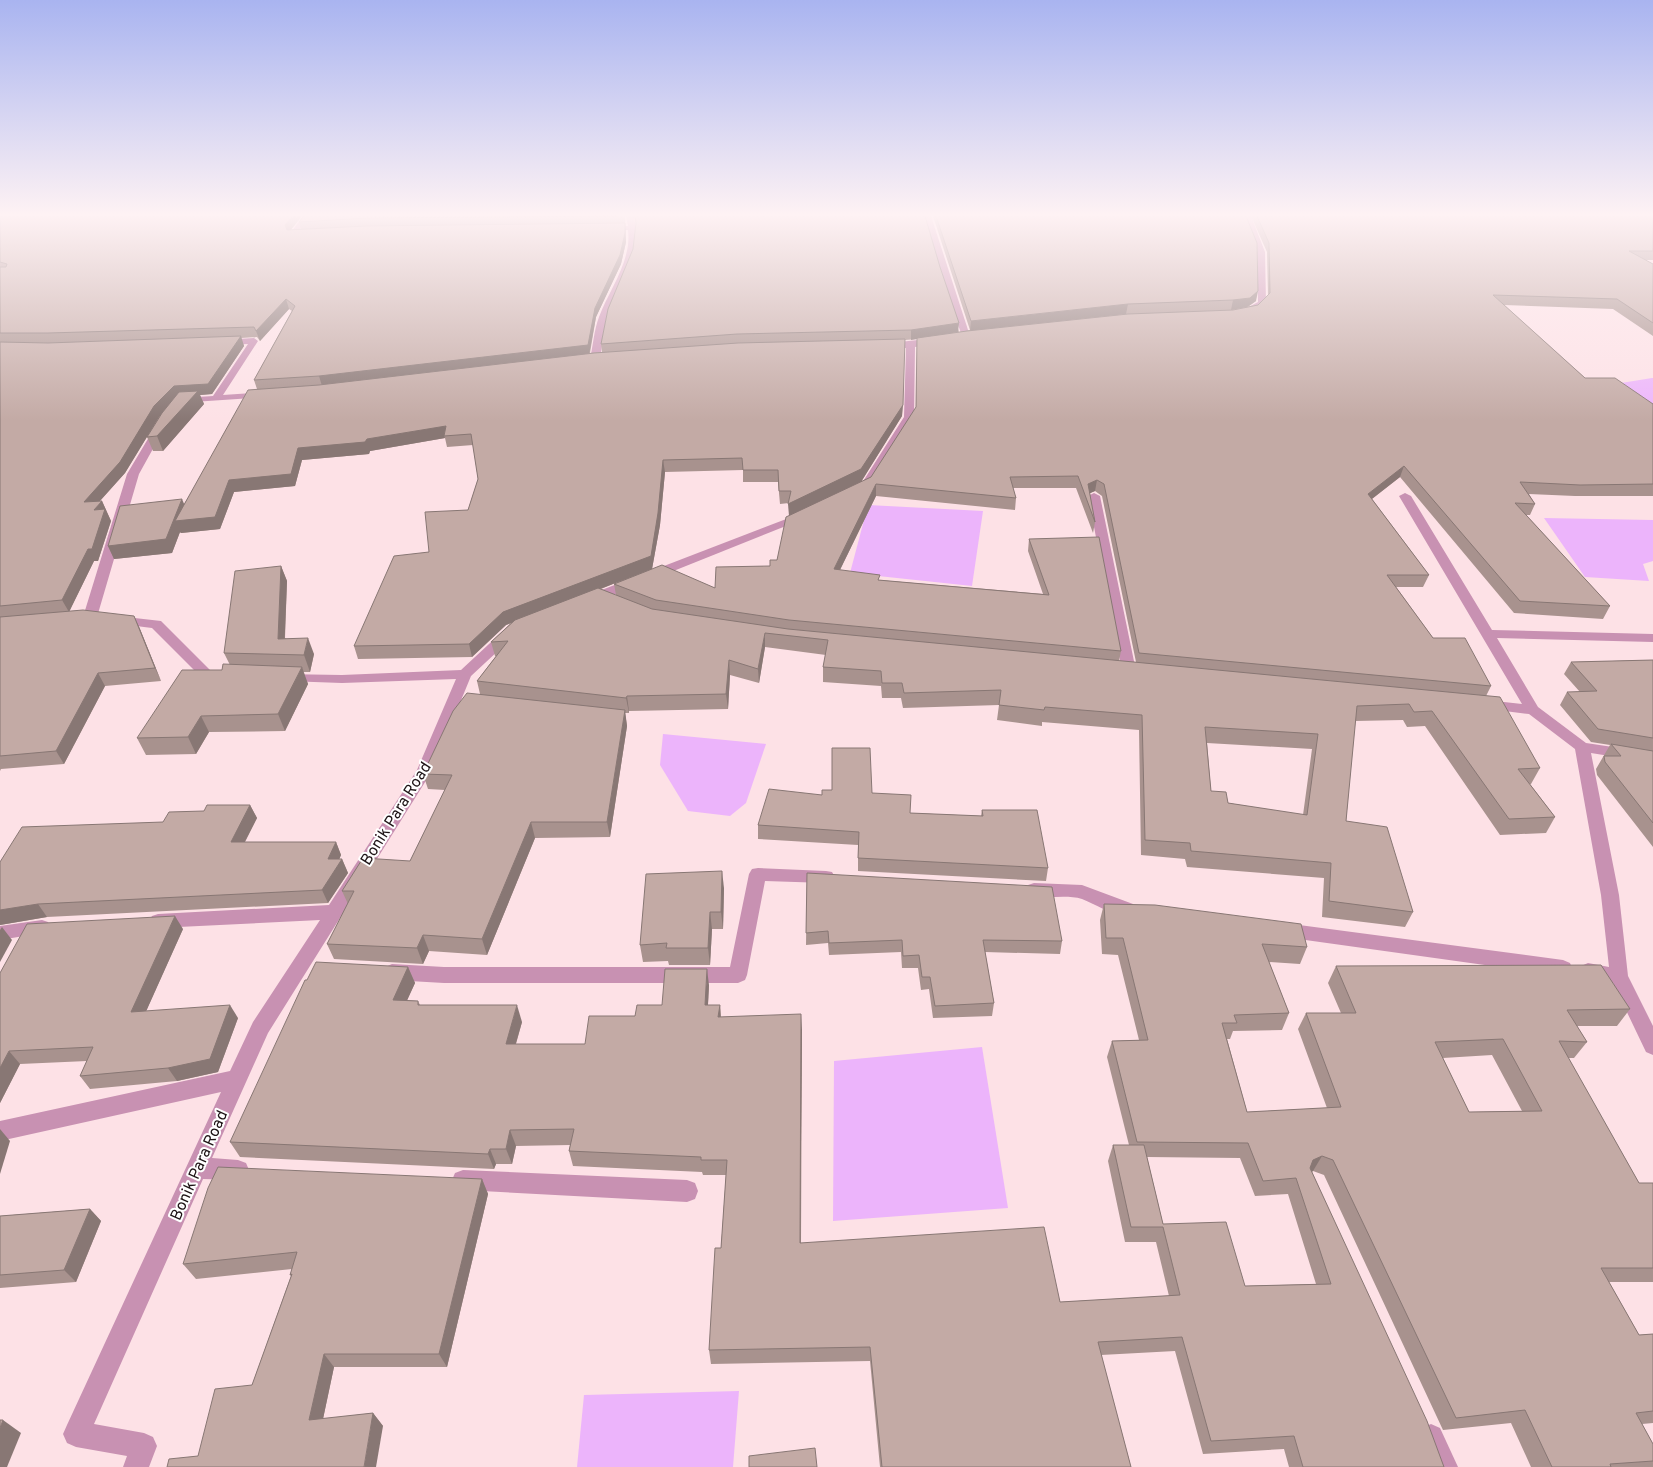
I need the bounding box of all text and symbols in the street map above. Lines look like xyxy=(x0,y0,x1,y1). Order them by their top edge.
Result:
street label: Bonik Para Road xyxy=(357,759,437,870)
street label: Bonik Para Road xyxy=(167,1108,233,1224)

